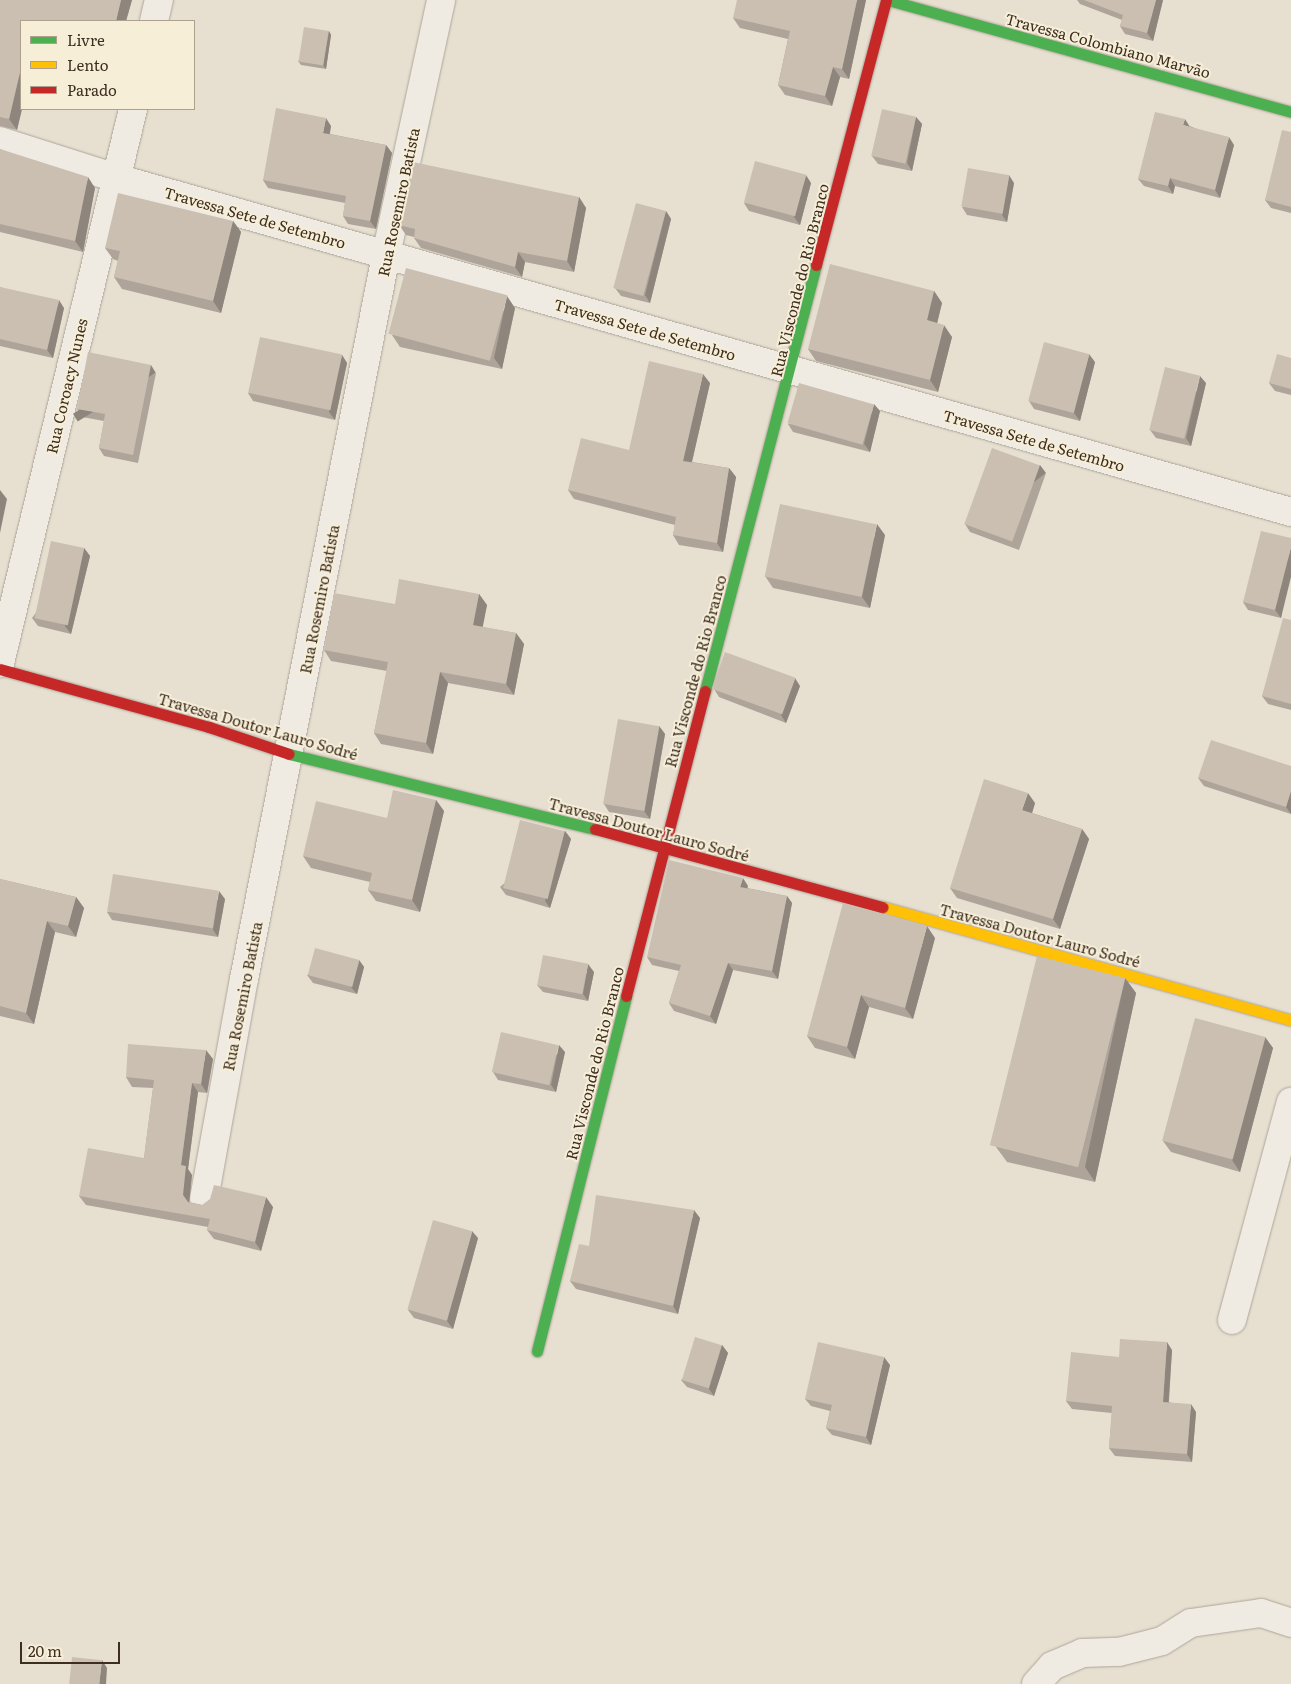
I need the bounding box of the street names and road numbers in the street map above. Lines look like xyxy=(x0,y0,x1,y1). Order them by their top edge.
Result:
street label: Travessa Colombiano Marvão xyxy=(1004,9,1212,81)
street label: Rua Rosemiro Batista xyxy=(373,126,423,278)
street label: Rua Visconde do Rio Branco xyxy=(766,181,832,379)
street label: Travessa Sete de Setembro xyxy=(162,182,348,252)
street label: Travessa Sete de Setembro xyxy=(552,294,738,364)
street label: Rua Coroacy Nunes xyxy=(42,317,90,455)
street label: Travessa Sete de Setembro xyxy=(941,405,1127,475)
street label: Rua Rosemiro Batista xyxy=(296,523,342,675)
street label: Rua Visconde do Rio Branco xyxy=(661,573,729,769)
street label: Travessa Doutor Lauro Sodré xyxy=(156,689,360,763)
street label: Travessa Doutor Lauro Sodré xyxy=(547,794,751,864)
street label: Travessa Doutor Lauro Sodré xyxy=(938,900,1142,970)
street label: Rua Rosemiro Batista xyxy=(219,920,265,1072)
street label: Rua Visconde do Rio Branco xyxy=(561,964,627,1162)

